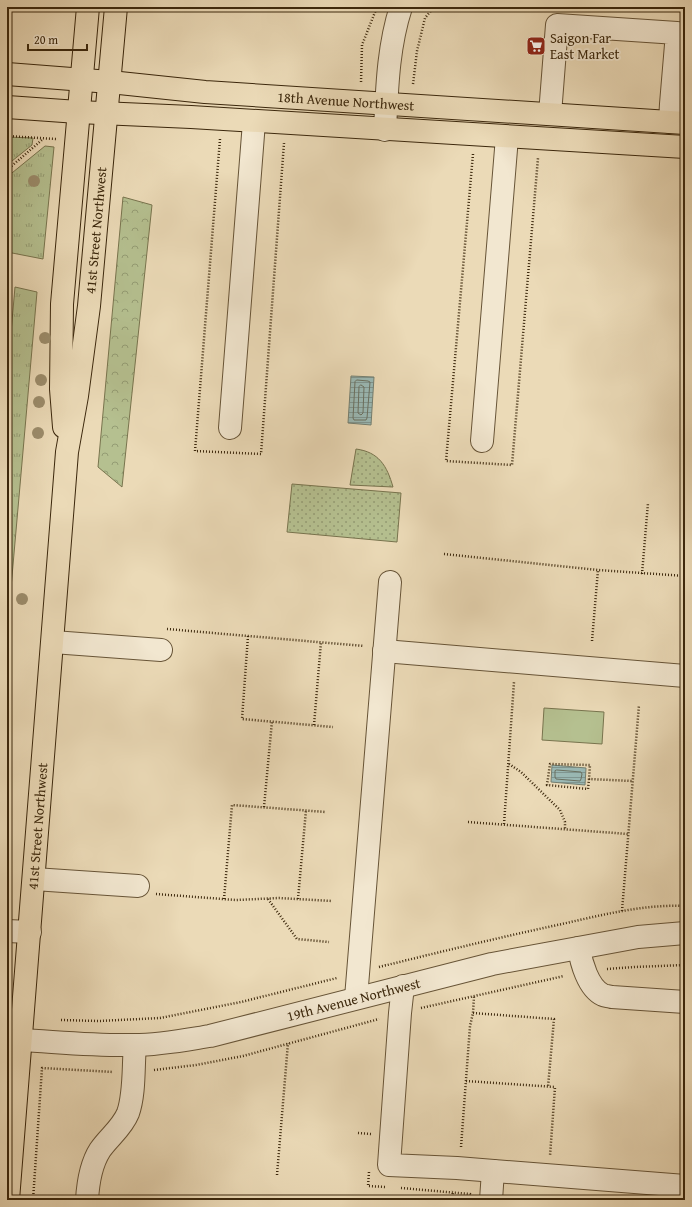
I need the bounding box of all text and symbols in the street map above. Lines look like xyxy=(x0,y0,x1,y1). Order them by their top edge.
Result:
scale bar xyxy=(28,26,87,52)
place label: Saigon Far East Market xyxy=(550,28,620,64)
text: 20 m xyxy=(34,31,58,48)
supermarket icon: Saigon Far East Market xyxy=(525,35,547,57)
street label: 18th Avenue Northwest xyxy=(277,87,415,116)
street label: 41st Street Northwest xyxy=(80,166,112,295)
street label: 41st Street Northwest xyxy=(23,762,52,890)
street label: 19th Avenue Northwest xyxy=(285,973,423,1026)

